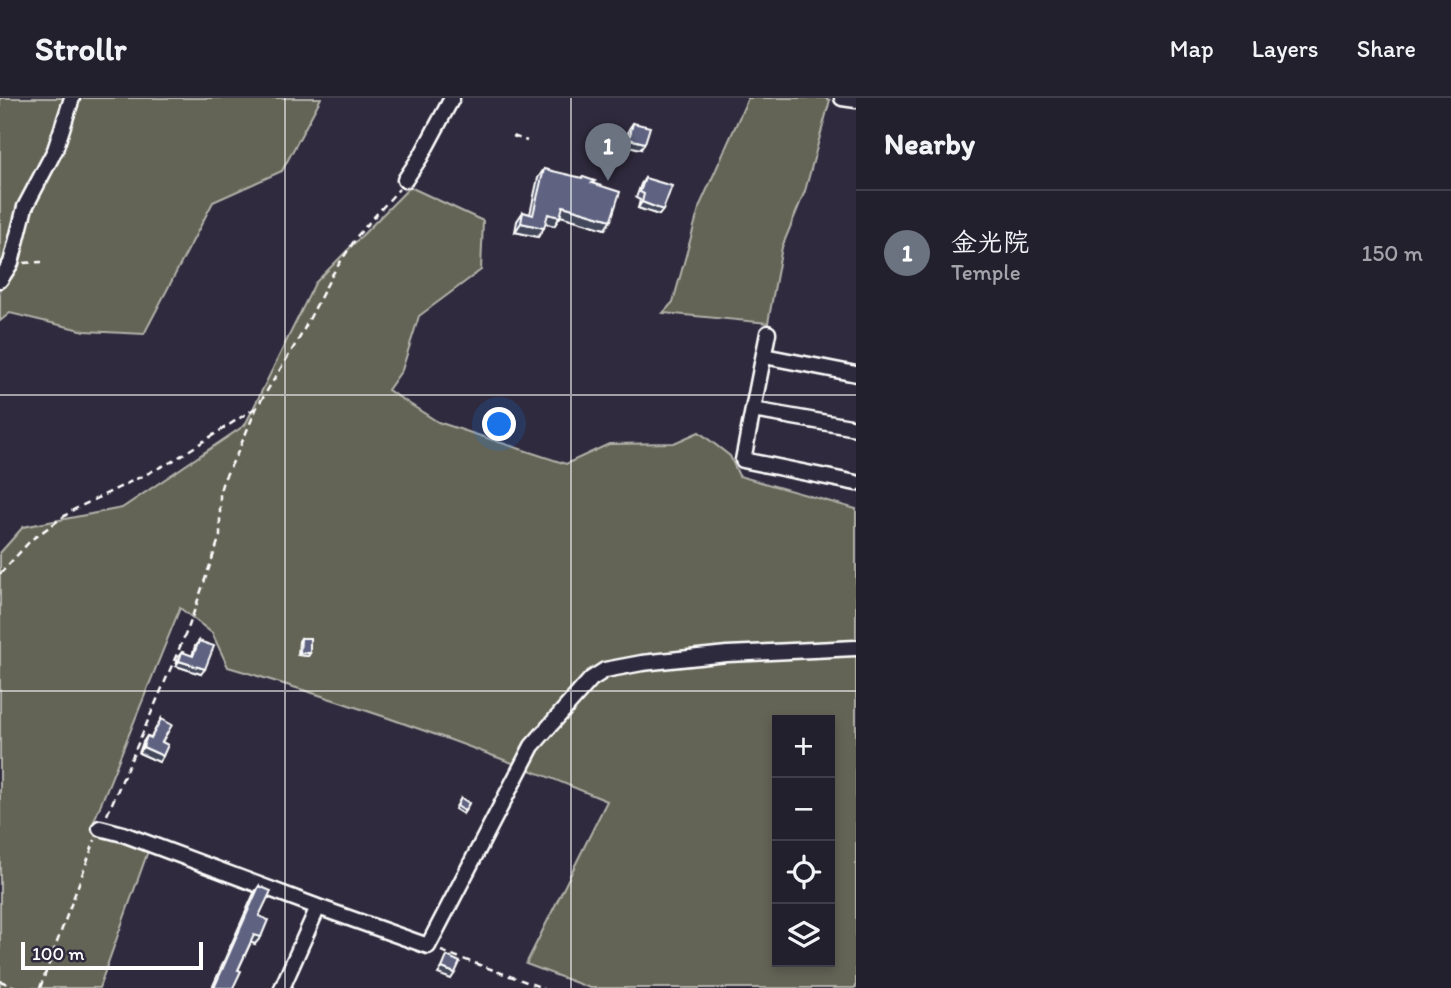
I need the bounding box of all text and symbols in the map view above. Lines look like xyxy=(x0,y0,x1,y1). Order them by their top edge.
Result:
text: Strollr xyxy=(35,29,126,68)
text: Map xyxy=(1170,34,1214,63)
text: Layers xyxy=(1252,34,1319,63)
text: Share xyxy=(1357,34,1416,63)
pin: 1 xyxy=(585,123,631,181)
text: Nearby xyxy=(884,125,975,162)
text: 金光院 xyxy=(951,226,1029,258)
text: 1 xyxy=(902,239,912,267)
text: 150 m xyxy=(1362,239,1423,267)
text: Temple xyxy=(951,258,1021,286)
your location xyxy=(482,407,516,441)
map controls xyxy=(772,715,835,967)
button: + xyxy=(772,715,835,778)
button: − xyxy=(772,778,835,841)
button: locate xyxy=(772,841,835,904)
button: layers xyxy=(772,904,835,967)
scale bar xyxy=(21,939,203,971)
text: 100 m xyxy=(32,942,84,965)

